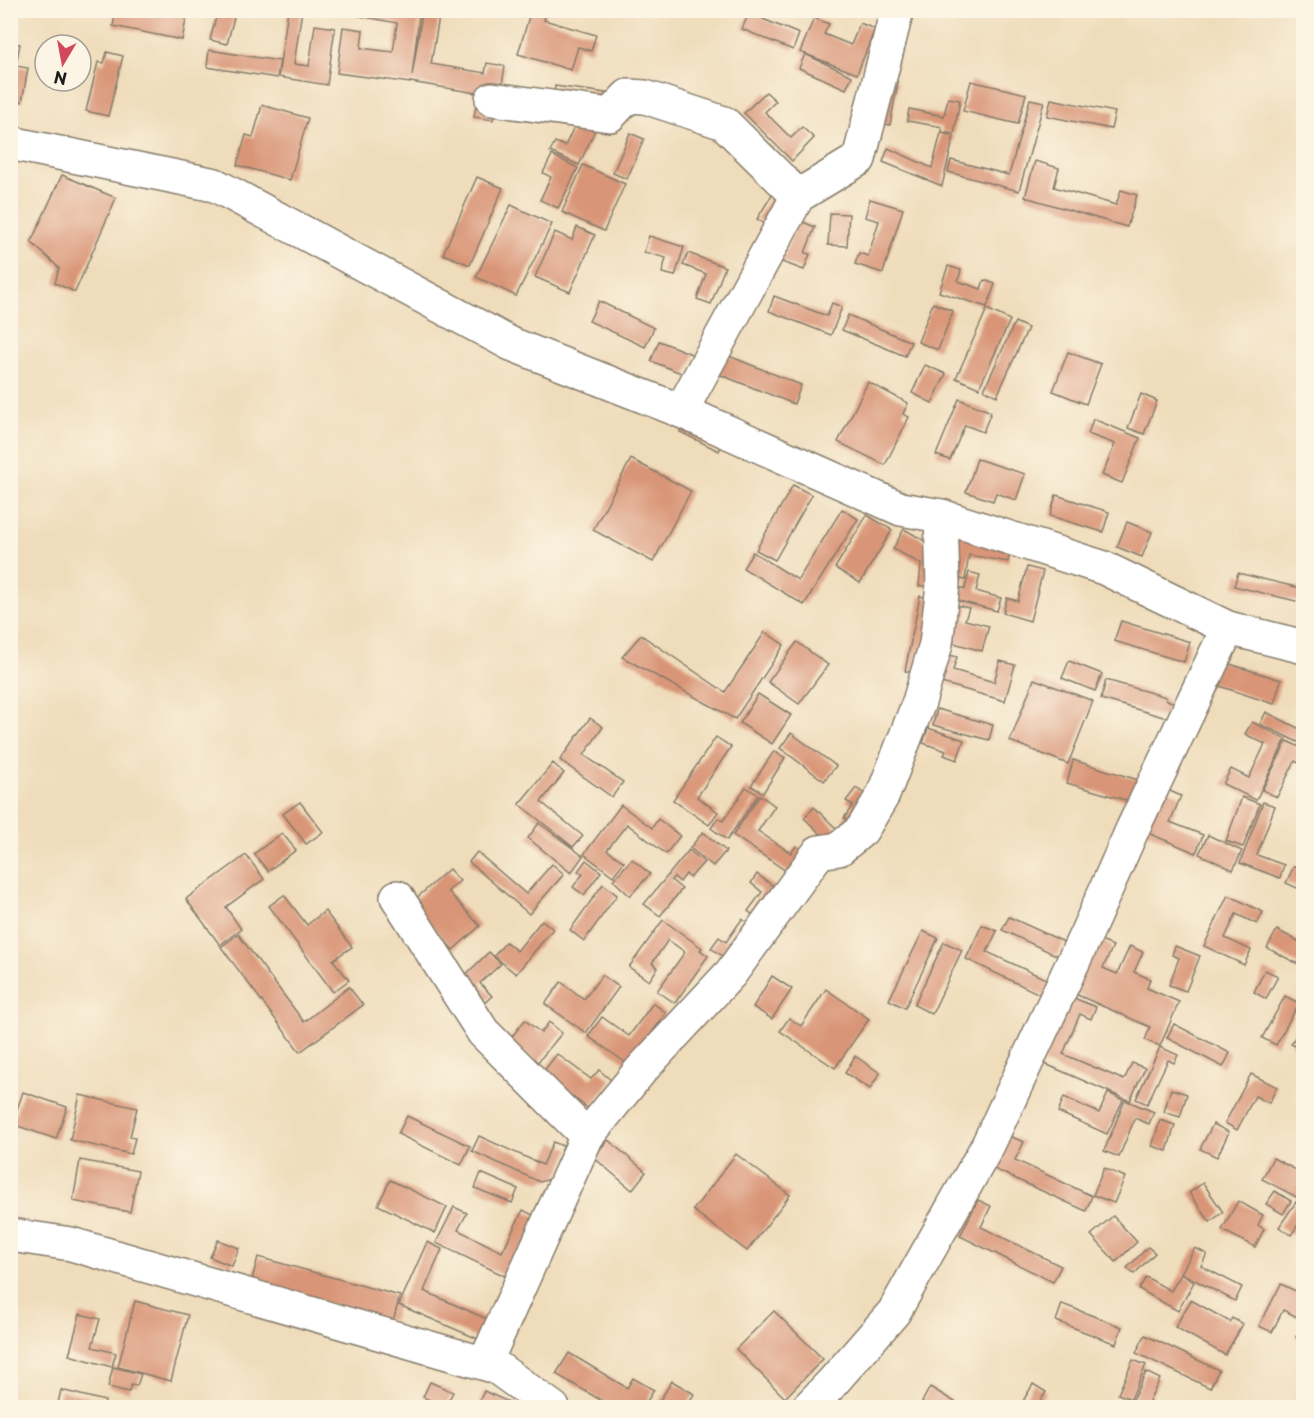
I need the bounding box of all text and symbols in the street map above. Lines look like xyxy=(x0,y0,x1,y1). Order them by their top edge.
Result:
north arrow xyxy=(33,33,93,93)
text: N xyxy=(52,66,69,92)

